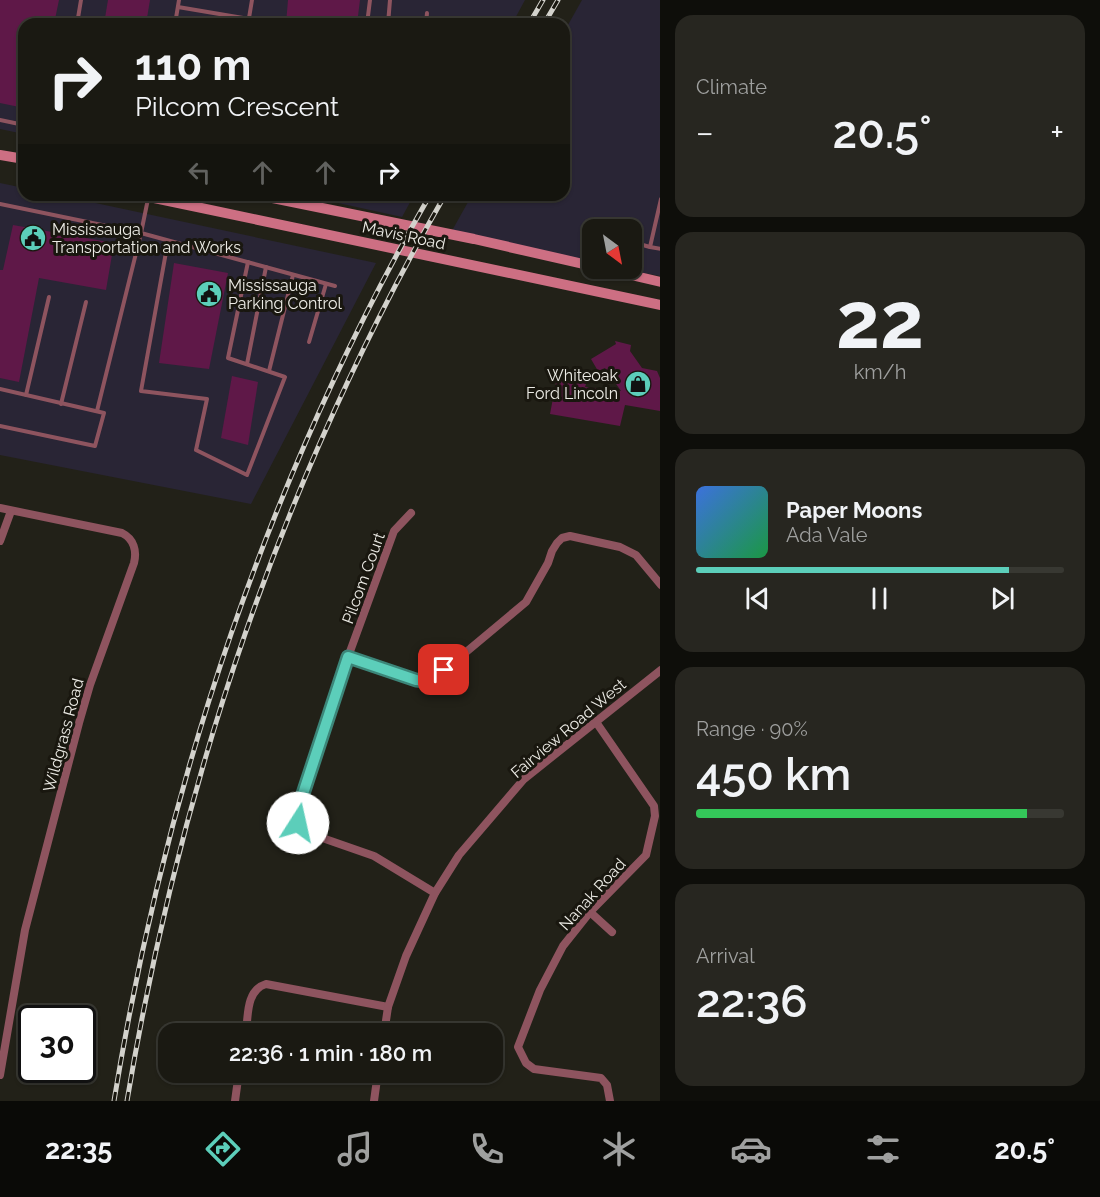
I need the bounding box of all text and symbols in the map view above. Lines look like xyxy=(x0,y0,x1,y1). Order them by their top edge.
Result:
text: 110 m xyxy=(135,41,251,90)
icon: right xyxy=(36,42,114,120)
text: Climate xyxy=(696,75,767,99)
text: Pilcom Crescent xyxy=(135,91,339,122)
text: 20.5° xyxy=(832,106,932,159)
text: − xyxy=(696,113,714,152)
text: + xyxy=(1050,113,1064,152)
icon: left xyxy=(183,156,216,189)
icon: ahead xyxy=(246,156,279,189)
icon: ahead xyxy=(309,156,342,189)
icon: right xyxy=(372,156,405,189)
street label: Mavis Road xyxy=(361,217,447,254)
north arrow xyxy=(582,219,642,279)
map controls xyxy=(582,219,642,279)
place label: Mississauga Transportation and Works xyxy=(52,220,241,257)
public building icon: Mississauga Transportation and Works xyxy=(18,223,48,253)
text: 22 xyxy=(836,275,924,366)
place label: Mississauga Parking Control xyxy=(228,276,342,313)
public building icon: Mississauga Parking Control xyxy=(194,279,224,309)
text: km/h xyxy=(854,360,906,384)
place label: Whiteoak Ford Lincoln xyxy=(526,366,619,403)
shop icon: Whiteoak Ford Lincoln xyxy=(623,369,653,399)
text: Paper Moons xyxy=(786,497,922,523)
text: Ada Vale xyxy=(786,523,868,547)
street label: Pilcom Court xyxy=(338,529,389,626)
icon: previous xyxy=(741,582,774,615)
icon: pause xyxy=(863,582,896,615)
icon: next xyxy=(986,582,1019,615)
pin xyxy=(418,644,469,695)
icon: arrive xyxy=(427,653,460,686)
street label: Fairview Road West xyxy=(507,674,630,782)
street label: Wildgrass Road xyxy=(39,676,88,794)
text: Range · 90% xyxy=(696,717,808,741)
text: 450 km xyxy=(696,748,851,801)
position arrow xyxy=(266,791,330,855)
street label: Nanak Road xyxy=(555,855,630,934)
text: Arrival xyxy=(696,944,755,968)
text: 22:36 xyxy=(696,975,807,1028)
speed limit sign: 30 xyxy=(18,1005,96,1083)
text: 22:36 · 1 min · 180 m xyxy=(229,1040,432,1066)
icon: directions xyxy=(202,1128,244,1170)
icon: music xyxy=(334,1128,376,1170)
icon: phone xyxy=(466,1128,508,1170)
icon: climate xyxy=(598,1128,640,1170)
icon: car xyxy=(730,1128,772,1170)
icon: filters xyxy=(862,1128,904,1170)
text: 22:35 xyxy=(45,1134,112,1165)
text: 20.5° xyxy=(994,1134,1055,1165)

